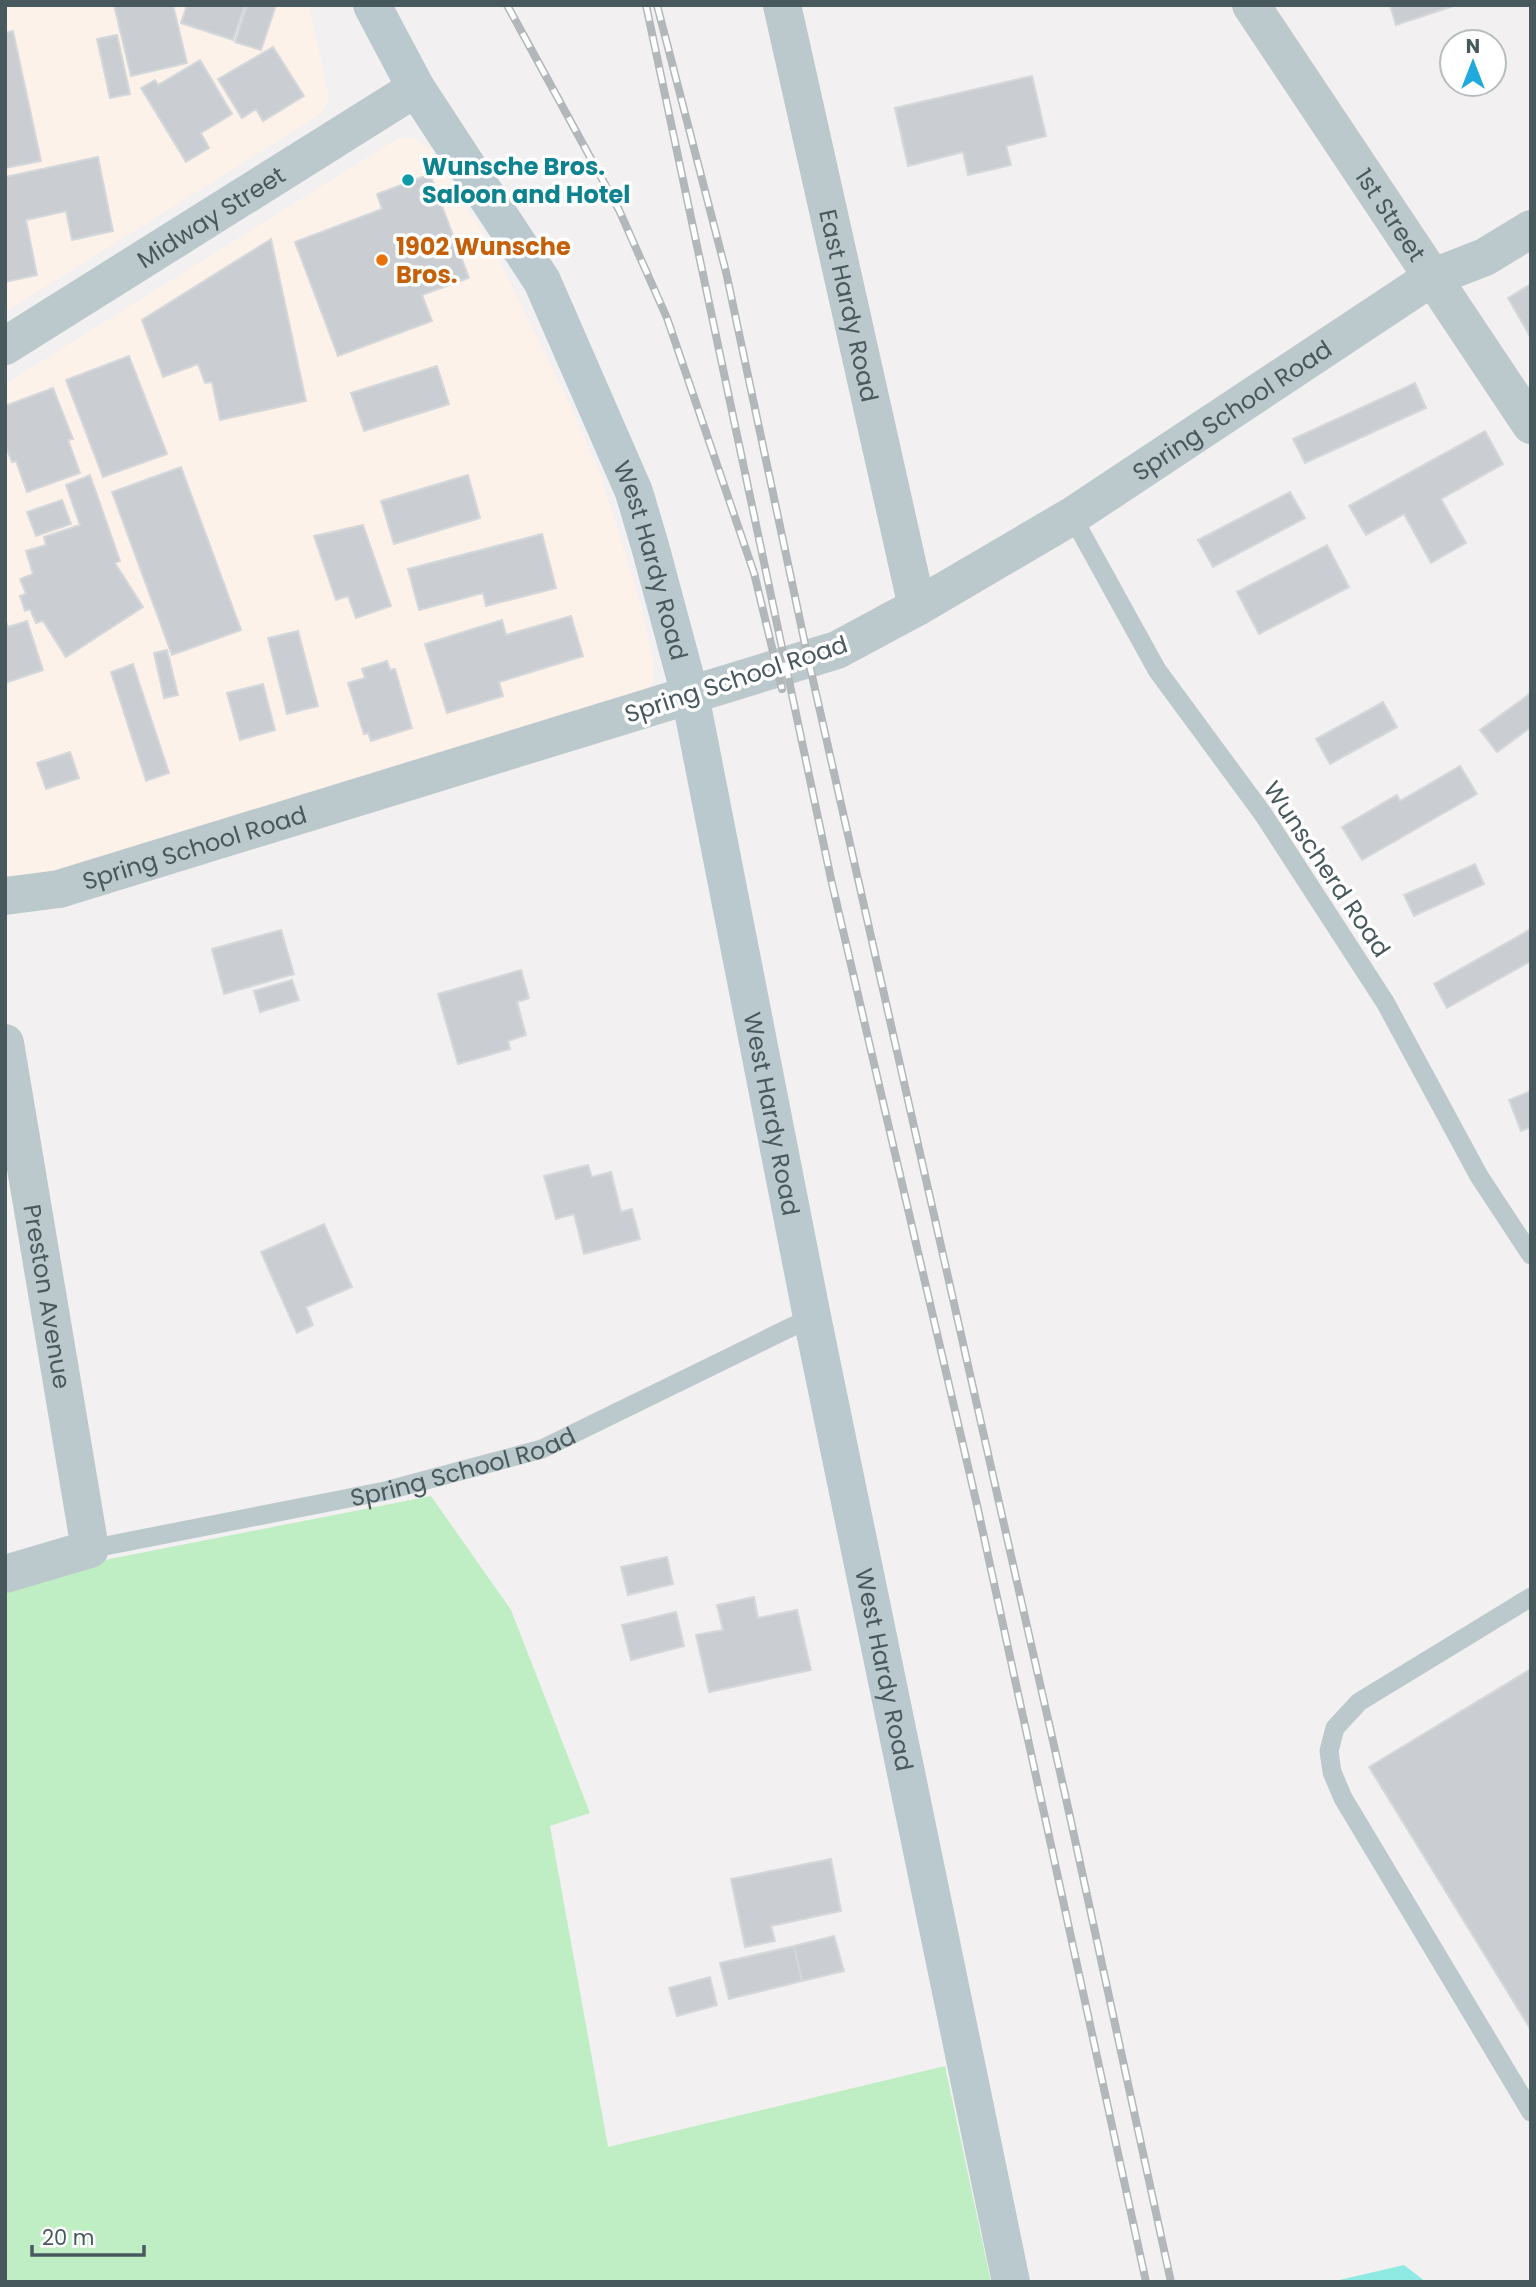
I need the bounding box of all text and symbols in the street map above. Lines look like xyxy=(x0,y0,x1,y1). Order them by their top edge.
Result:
north arrow xyxy=(1438,28,1508,98)
text: N xyxy=(1466,33,1480,60)
place label: Wunsche Bros. Saloon and Hotel xyxy=(422,150,630,211)
street label: Midway Street xyxy=(130,158,291,276)
street label: 1st Street xyxy=(1348,162,1434,268)
marker: Wunsche Bros. Saloon and Hotel xyxy=(400,172,416,188)
street label: East Hardy Road xyxy=(812,206,887,405)
place label: 1902 Wunsche Bros. xyxy=(396,230,571,291)
marker: 1902 Wunsche Bros. xyxy=(374,252,390,268)
street label: Spring School Road xyxy=(1126,332,1338,488)
street label: West Hardy Road xyxy=(606,455,696,664)
street label: Spring School Road xyxy=(620,627,852,731)
street label: Wunscherd Road xyxy=(1256,775,1398,963)
street label: Spring School Road xyxy=(78,797,310,897)
street label: West Hardy Road xyxy=(736,1009,808,1218)
street label: Preston Avenue xyxy=(16,1202,79,1391)
street label: Spring School Road xyxy=(347,1419,581,1514)
street label: West Hardy Road xyxy=(848,1565,922,1774)
scale bar xyxy=(32,2214,144,2258)
text: 20 m xyxy=(42,2223,95,2252)

